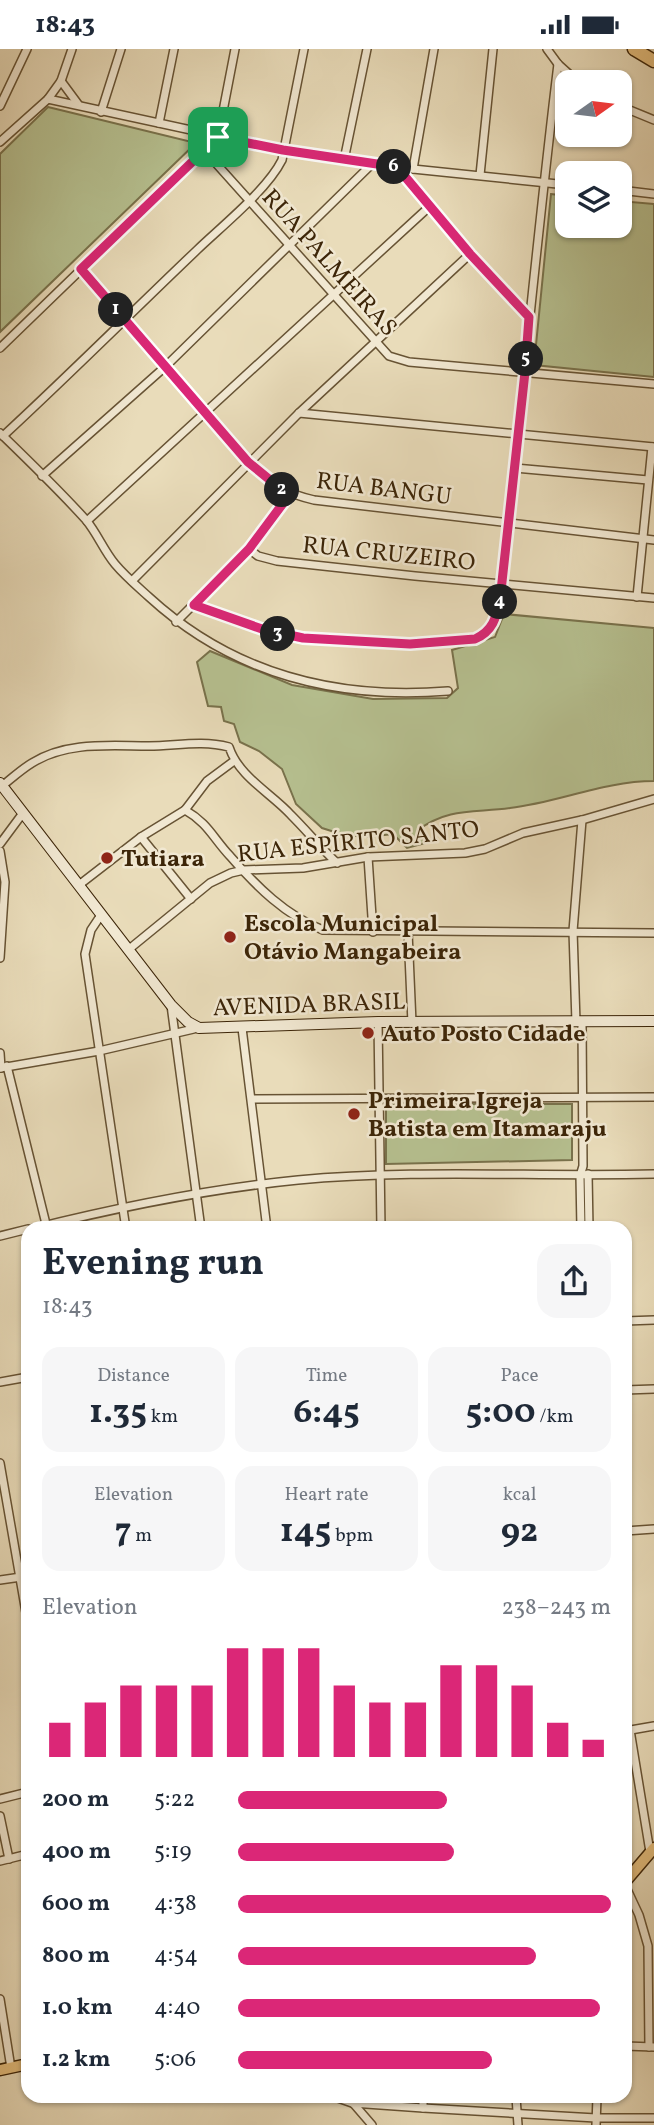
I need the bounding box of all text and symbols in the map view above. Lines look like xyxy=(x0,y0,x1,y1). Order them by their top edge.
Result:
text: 18:43 xyxy=(35,7,95,43)
north arrow xyxy=(555,70,632,147)
map controls xyxy=(555,70,632,238)
pin xyxy=(188,107,248,167)
icon: arrive xyxy=(199,118,237,156)
pin: 6 xyxy=(376,149,412,185)
text: 6 xyxy=(388,153,399,179)
button: layers xyxy=(555,161,632,238)
street label: RUA PALMEIRAS xyxy=(253,182,404,345)
pin: 1 xyxy=(99,293,134,327)
text: 1 xyxy=(112,296,119,322)
pin: 5 xyxy=(508,341,544,377)
text: 5 xyxy=(521,345,530,371)
street label: RUA BANGU xyxy=(314,465,453,515)
pin: 2 xyxy=(264,473,300,507)
text: 2 xyxy=(277,476,286,502)
street label: RUA CRUZEIRO xyxy=(301,529,477,581)
pin: 4 xyxy=(482,585,518,619)
text: 4 xyxy=(494,588,505,614)
pin: 3 xyxy=(260,617,296,651)
text: 3 xyxy=(273,620,282,646)
street label: RUA ESPÍRITO SANTO xyxy=(235,813,481,873)
place label: Tutiara xyxy=(121,843,205,877)
marker: Tutiara xyxy=(99,850,115,866)
place label: Escola Municipal Otávio Mangabeira xyxy=(244,908,461,970)
marker: Escola Municipal Otávio Mangabeira xyxy=(222,929,238,945)
street label: AVENIDA BRASIL xyxy=(212,986,406,1026)
place label: Auto Posto Cidade xyxy=(382,1018,585,1052)
marker: Auto Posto Cidade xyxy=(360,1025,376,1041)
place label: Primeira Igreja Batista em Itamaraju xyxy=(368,1085,607,1147)
marker: Primeira Igreja Batista em Itamaraju xyxy=(346,1106,362,1122)
text: Evening run xyxy=(42,1238,264,1291)
button: share xyxy=(537,1244,611,1318)
text: 18:43 xyxy=(42,1291,93,1323)
text: Distance xyxy=(97,1363,170,1389)
text: Time xyxy=(306,1363,347,1389)
text: Pace xyxy=(500,1363,539,1389)
text: 1.35 xyxy=(89,1389,147,1437)
text: 6:45 xyxy=(293,1389,360,1437)
text: 5:00 xyxy=(465,1389,536,1437)
text: km xyxy=(147,1404,178,1430)
text: /km xyxy=(536,1404,574,1430)
text: Elevation xyxy=(94,1482,173,1508)
text: Heart rate xyxy=(285,1482,368,1508)
text: kcal xyxy=(503,1482,536,1508)
text: 7 xyxy=(115,1508,132,1556)
text: 145 xyxy=(280,1508,331,1556)
text: 92 xyxy=(501,1508,538,1556)
text: m xyxy=(132,1523,152,1549)
text: bpm xyxy=(331,1523,373,1549)
text: Elevation xyxy=(42,1592,138,1624)
text: 238–243 m xyxy=(502,1592,611,1624)
text: 200 m xyxy=(42,1784,109,1816)
text: 5:22 xyxy=(154,1784,195,1816)
text: 400 m xyxy=(42,1836,111,1868)
text: 5:19 xyxy=(154,1836,191,1868)
text: 600 m xyxy=(42,1888,110,1920)
text: 4:38 xyxy=(154,1888,197,1920)
text: 800 m xyxy=(42,1940,110,1972)
text: 4:54 xyxy=(154,1940,198,1972)
text: 1.0 km xyxy=(42,1992,113,2024)
text: 4:40 xyxy=(154,1992,200,2024)
text: 1.2 km xyxy=(42,2044,111,2076)
text: 5:06 xyxy=(154,2044,196,2076)

